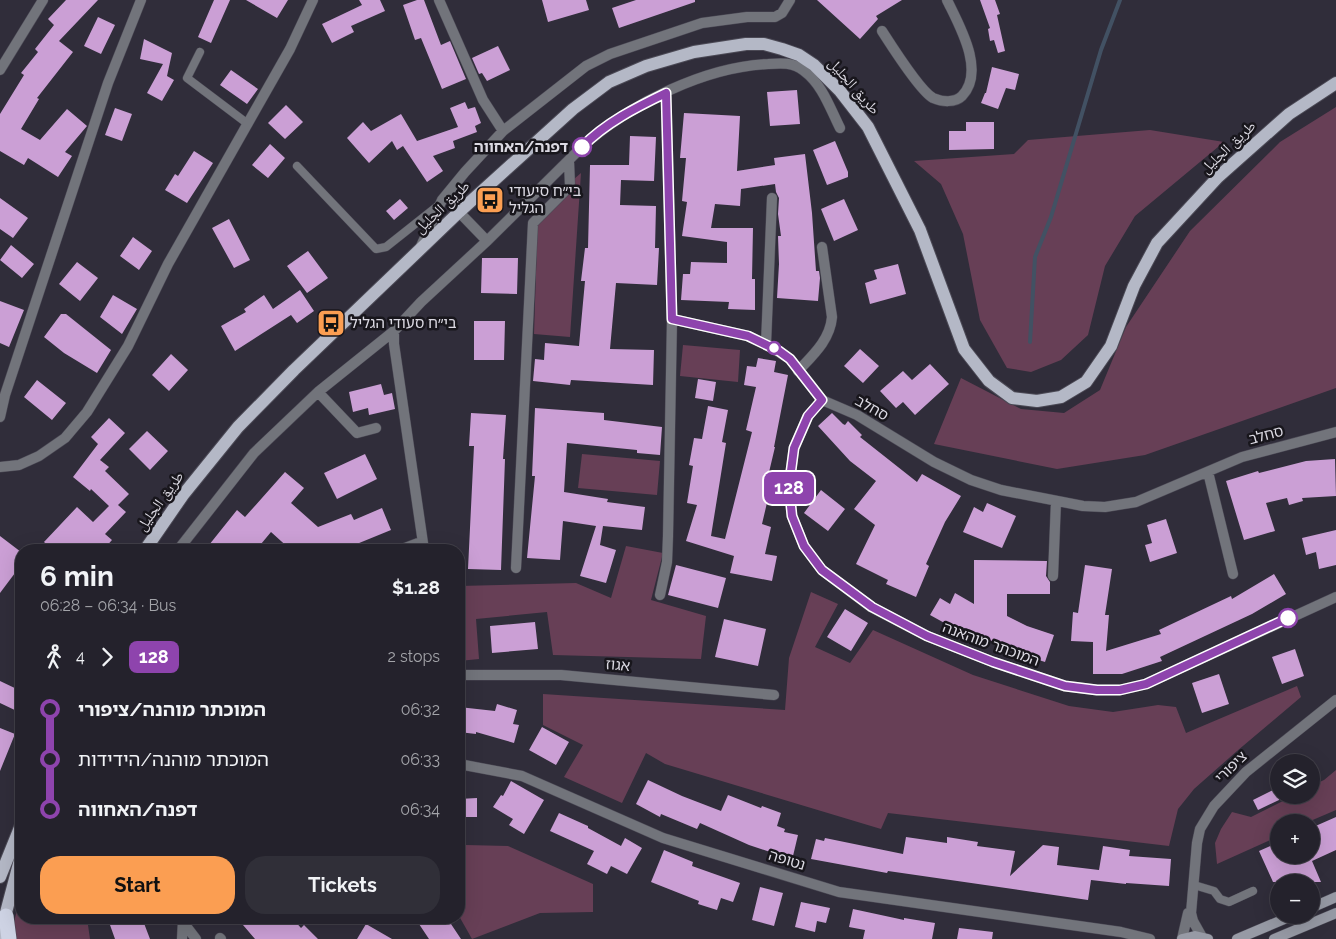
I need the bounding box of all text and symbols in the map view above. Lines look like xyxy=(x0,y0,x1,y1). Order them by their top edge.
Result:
street label: طريق الجليل xyxy=(824,54,884,119)
street label: طريق الجليل xyxy=(1197,117,1260,178)
marker: דפנה/האחווה xyxy=(572,137,592,157)
place label: דפנה/האחווה xyxy=(474,138,568,156)
street label: طريق الجليل xyxy=(411,177,474,238)
place label: בי״ח סיעודי הגליל xyxy=(509,182,582,217)
bus stop icon: בי״ח סיעודי הגליל xyxy=(475,185,505,215)
bus stop icon: בי״ח סעודי הגליל xyxy=(316,308,346,338)
place label: בי״ח סעודי הגליל xyxy=(350,314,457,332)
unlabelled marker xyxy=(767,341,781,355)
street label: סחלב xyxy=(852,392,892,424)
street label: סחלב xyxy=(1247,422,1285,448)
street label: طريق الجليل xyxy=(132,468,188,535)
line badge: 128 xyxy=(760,472,818,504)
text: 128 xyxy=(774,477,804,498)
text: 6 min xyxy=(40,560,114,593)
text: $1.28 xyxy=(392,576,440,598)
text: 06:28 – 06:34 · Bus xyxy=(40,596,176,615)
unlabelled marker xyxy=(1278,608,1298,628)
street label: המוכתר מוהאנה xyxy=(940,618,1042,670)
icon: walk xyxy=(40,643,68,671)
icon: forward xyxy=(93,643,121,671)
text: 128 xyxy=(139,646,169,667)
text: 4 xyxy=(76,647,85,666)
text: 2 stops xyxy=(388,647,440,666)
street label: אגוז xyxy=(605,655,631,675)
text: המוכתר מוהנה/ציפורי xyxy=(78,698,266,720)
text: 06:32 xyxy=(401,700,440,719)
street label: ציפורי xyxy=(1211,747,1251,787)
text: המוכתר מוהנה/הידידות xyxy=(78,748,269,770)
text: 06:33 xyxy=(400,750,440,769)
map controls xyxy=(1270,754,1320,924)
button: layers xyxy=(1270,754,1320,804)
text: דפנה/האחווה xyxy=(78,798,197,820)
text: 06:34 xyxy=(400,800,440,819)
button: + xyxy=(1270,814,1320,864)
street label: נטופה xyxy=(766,846,808,874)
button: Start xyxy=(40,856,235,914)
button: Tickets xyxy=(245,856,440,914)
button: − xyxy=(1270,874,1320,924)

